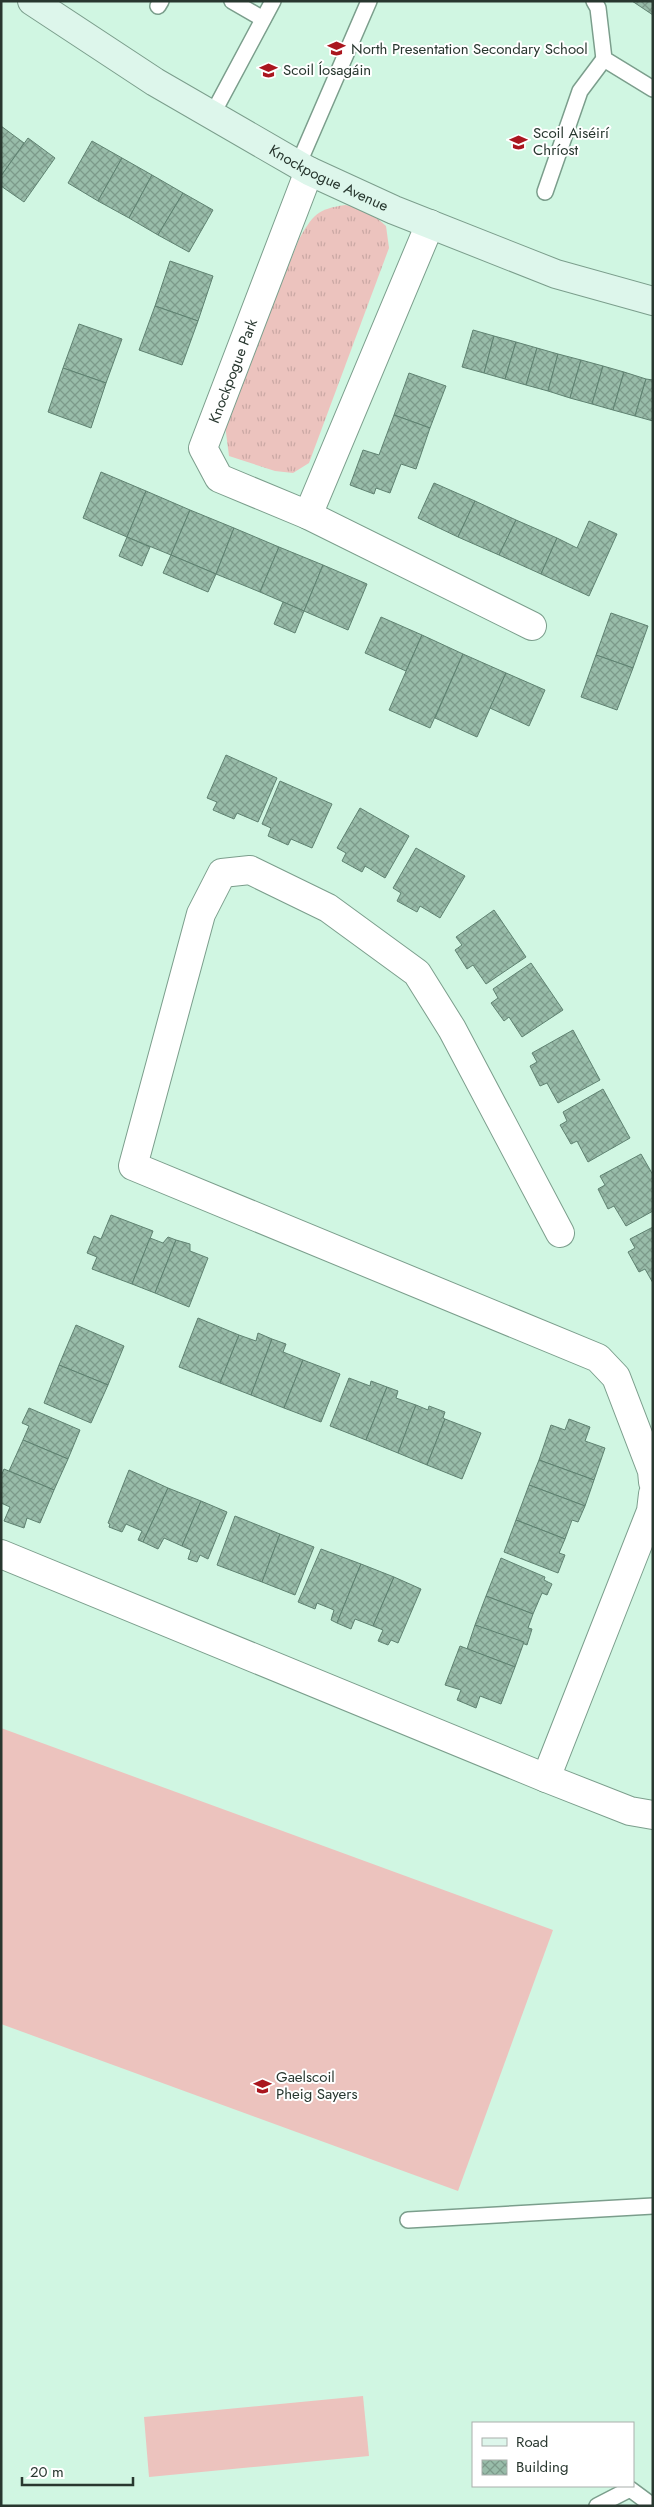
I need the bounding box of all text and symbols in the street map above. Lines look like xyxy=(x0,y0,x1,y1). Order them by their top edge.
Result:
place label: North Presentation Secondary School xyxy=(351,38,588,60)
school or university icon: North Presentation Secondary School xyxy=(327,39,347,59)
place label: Scoil Íosagáin xyxy=(283,59,371,81)
school or university icon: Scoil Íosagáin xyxy=(259,60,279,80)
place label: Scoil Aiséirí Chríost xyxy=(533,122,610,161)
school or university icon: Scoil Aiséirí Chríost xyxy=(509,132,529,152)
street label: Knockpogue Avenue xyxy=(265,139,392,217)
street label: Knockpogue Park xyxy=(203,315,263,426)
place label: Gaelscoil Pheig Sayers xyxy=(276,2066,357,2105)
school or university icon: Gaelscoil Pheig Sayers xyxy=(252,2076,272,2096)
legend xyxy=(472,2422,634,2487)
text: Road xyxy=(516,2431,548,2453)
scale bar xyxy=(22,2454,134,2486)
text: Building xyxy=(516,2456,568,2478)
text: 20 m xyxy=(30,2461,64,2483)

